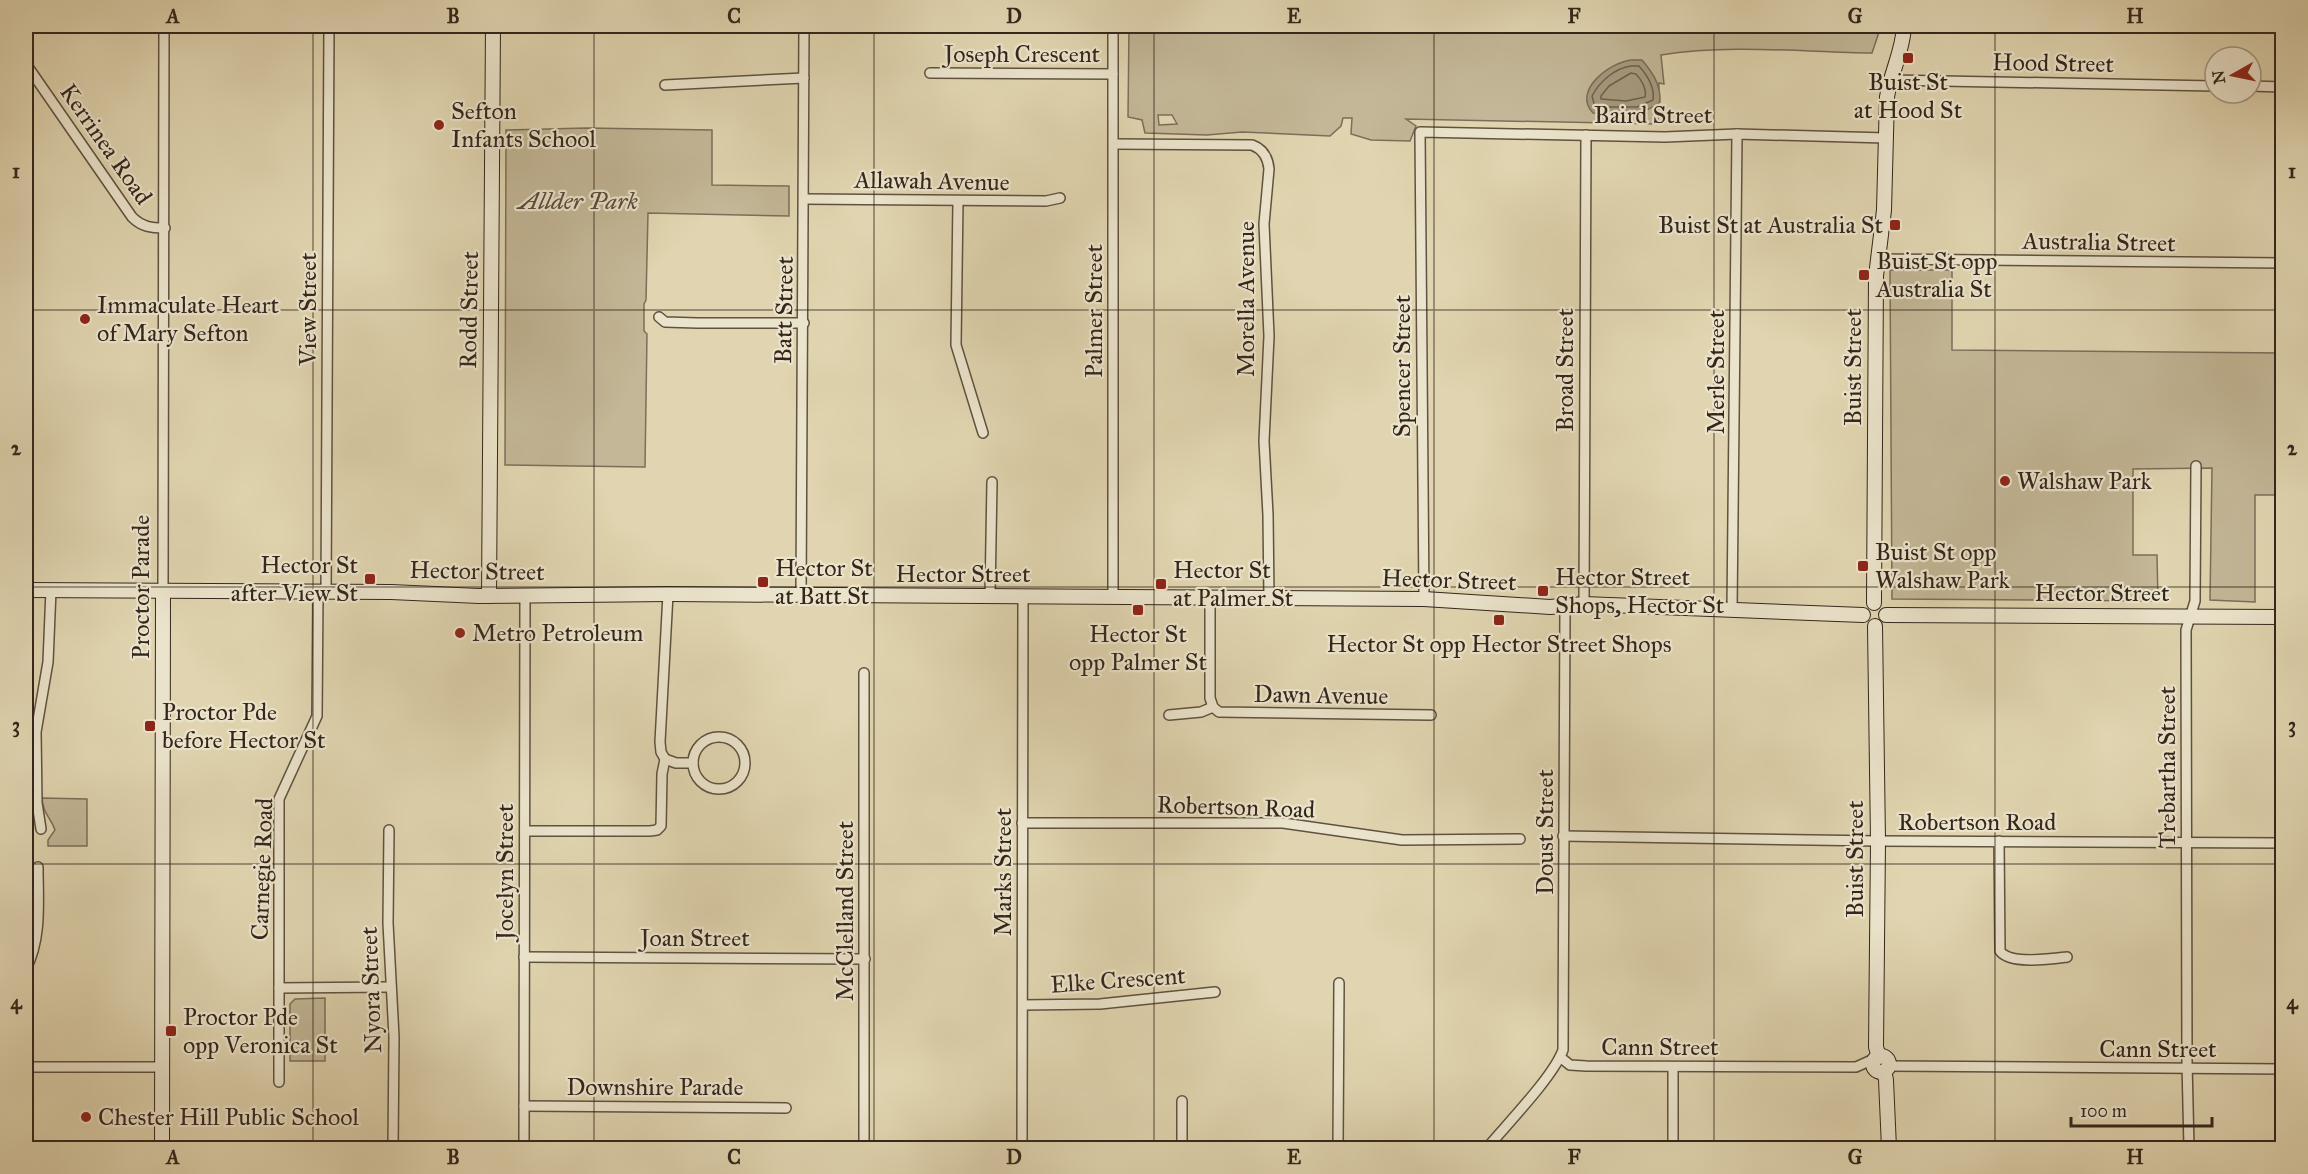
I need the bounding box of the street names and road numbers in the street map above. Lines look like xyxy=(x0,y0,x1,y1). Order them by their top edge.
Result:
street label: Joseph Crescent xyxy=(941,39,1101,69)
street label: Hood Street xyxy=(1992,47,2115,79)
street label: Kerrinea Road xyxy=(53,78,159,210)
street label: Baird Street xyxy=(1594,100,1713,130)
street label: Allawah Avenue xyxy=(853,165,1010,197)
street label: Morella Avenue xyxy=(1231,221,1261,377)
street label: Australia Street xyxy=(2021,226,2176,258)
street label: Palmer Street xyxy=(1079,244,1109,378)
street label: Rodd Street xyxy=(453,250,485,369)
street label: View Street xyxy=(293,252,323,367)
street label: Batt Street xyxy=(768,255,800,364)
street label: Spencer Street xyxy=(1387,294,1417,437)
street label: Broad Street xyxy=(1550,308,1580,432)
street label: Buist Street xyxy=(1838,308,1868,426)
street label: Merle Street xyxy=(1701,309,1731,434)
street label: Proctor Parade xyxy=(126,515,156,659)
street label: Hector Street xyxy=(409,555,545,587)
street label: Hector Street xyxy=(895,559,1031,589)
street label: Hector Street xyxy=(1381,563,1518,597)
street label: Hector Street xyxy=(2034,578,2170,608)
street label: Dawn Avenue xyxy=(1253,679,1389,711)
street label: Trebartha Street xyxy=(2152,685,2182,848)
street label: Doust Street xyxy=(1530,768,1560,895)
street label: Robertson Road xyxy=(1156,789,1316,825)
street label: Carnegie Road xyxy=(245,797,279,941)
street label: Buist Street xyxy=(1840,800,1870,918)
street label: Jocelyn Street xyxy=(490,803,520,943)
street label: Marks Street xyxy=(988,807,1018,936)
street label: Robertson Road xyxy=(1898,807,2056,837)
street label: McClelland Street xyxy=(830,820,860,1001)
street label: Joan Street xyxy=(637,923,750,953)
street label: Nyora Street xyxy=(354,925,388,1054)
street label: Elke Crescent xyxy=(1050,960,1187,1000)
street label: Cann Street xyxy=(1601,1032,1719,1062)
street label: Cann Street xyxy=(2099,1034,2217,1064)
street label: Downshire Parade xyxy=(566,1072,744,1102)

